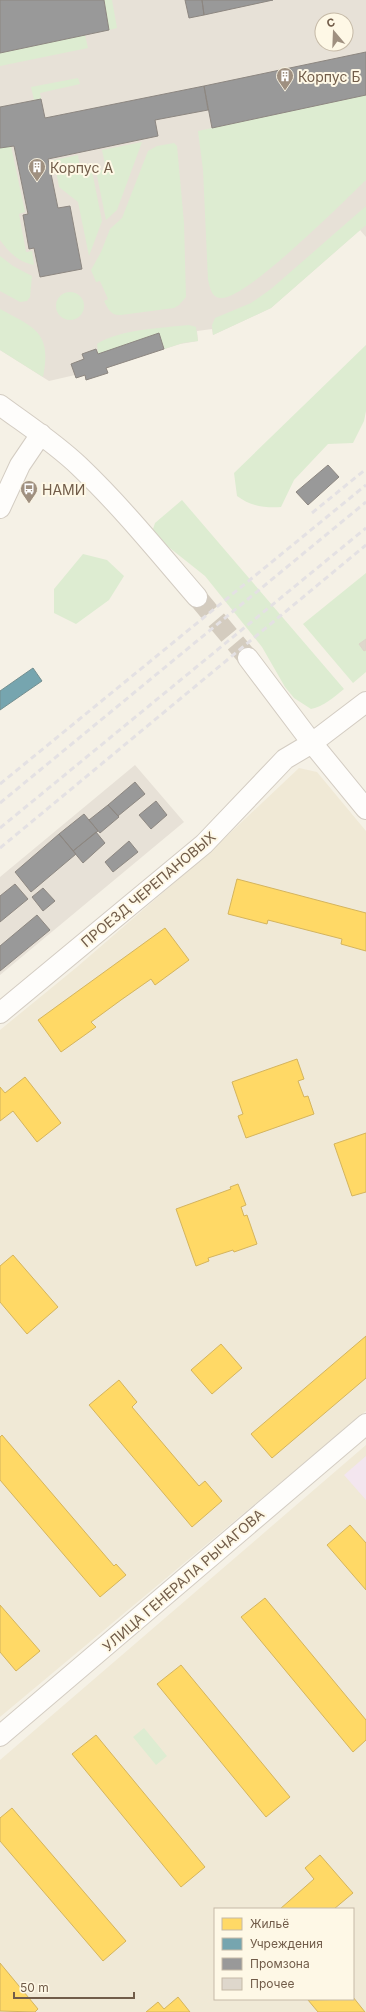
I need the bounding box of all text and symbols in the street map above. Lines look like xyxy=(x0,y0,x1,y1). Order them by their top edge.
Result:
north arrow xyxy=(314,12,354,52)
text: С xyxy=(325,15,337,30)
building icon: Корпус Б xyxy=(275,66,295,91)
place label: Корпус Б xyxy=(298,68,360,85)
building icon: Корпус А xyxy=(27,157,47,182)
place label: Корпус А xyxy=(50,159,113,176)
bus stop icon: НАМИ xyxy=(19,479,39,504)
place label: НАМИ xyxy=(42,481,85,498)
street label: ПРОЕЗД ЧЕРЕПАНОВЫХ xyxy=(77,827,219,950)
street label: УЛИЦА ГЕНЕРАЛА РЫЧАГОВА xyxy=(99,1505,267,1655)
legend xyxy=(214,1908,354,2000)
text: Жильё xyxy=(250,1916,289,1931)
text: Учреждения xyxy=(250,1936,323,1951)
text: Промзона xyxy=(250,1956,310,1971)
scale bar xyxy=(14,1974,134,2000)
text: Прочее xyxy=(250,1976,295,1991)
text: 50 m xyxy=(20,1980,49,1995)

